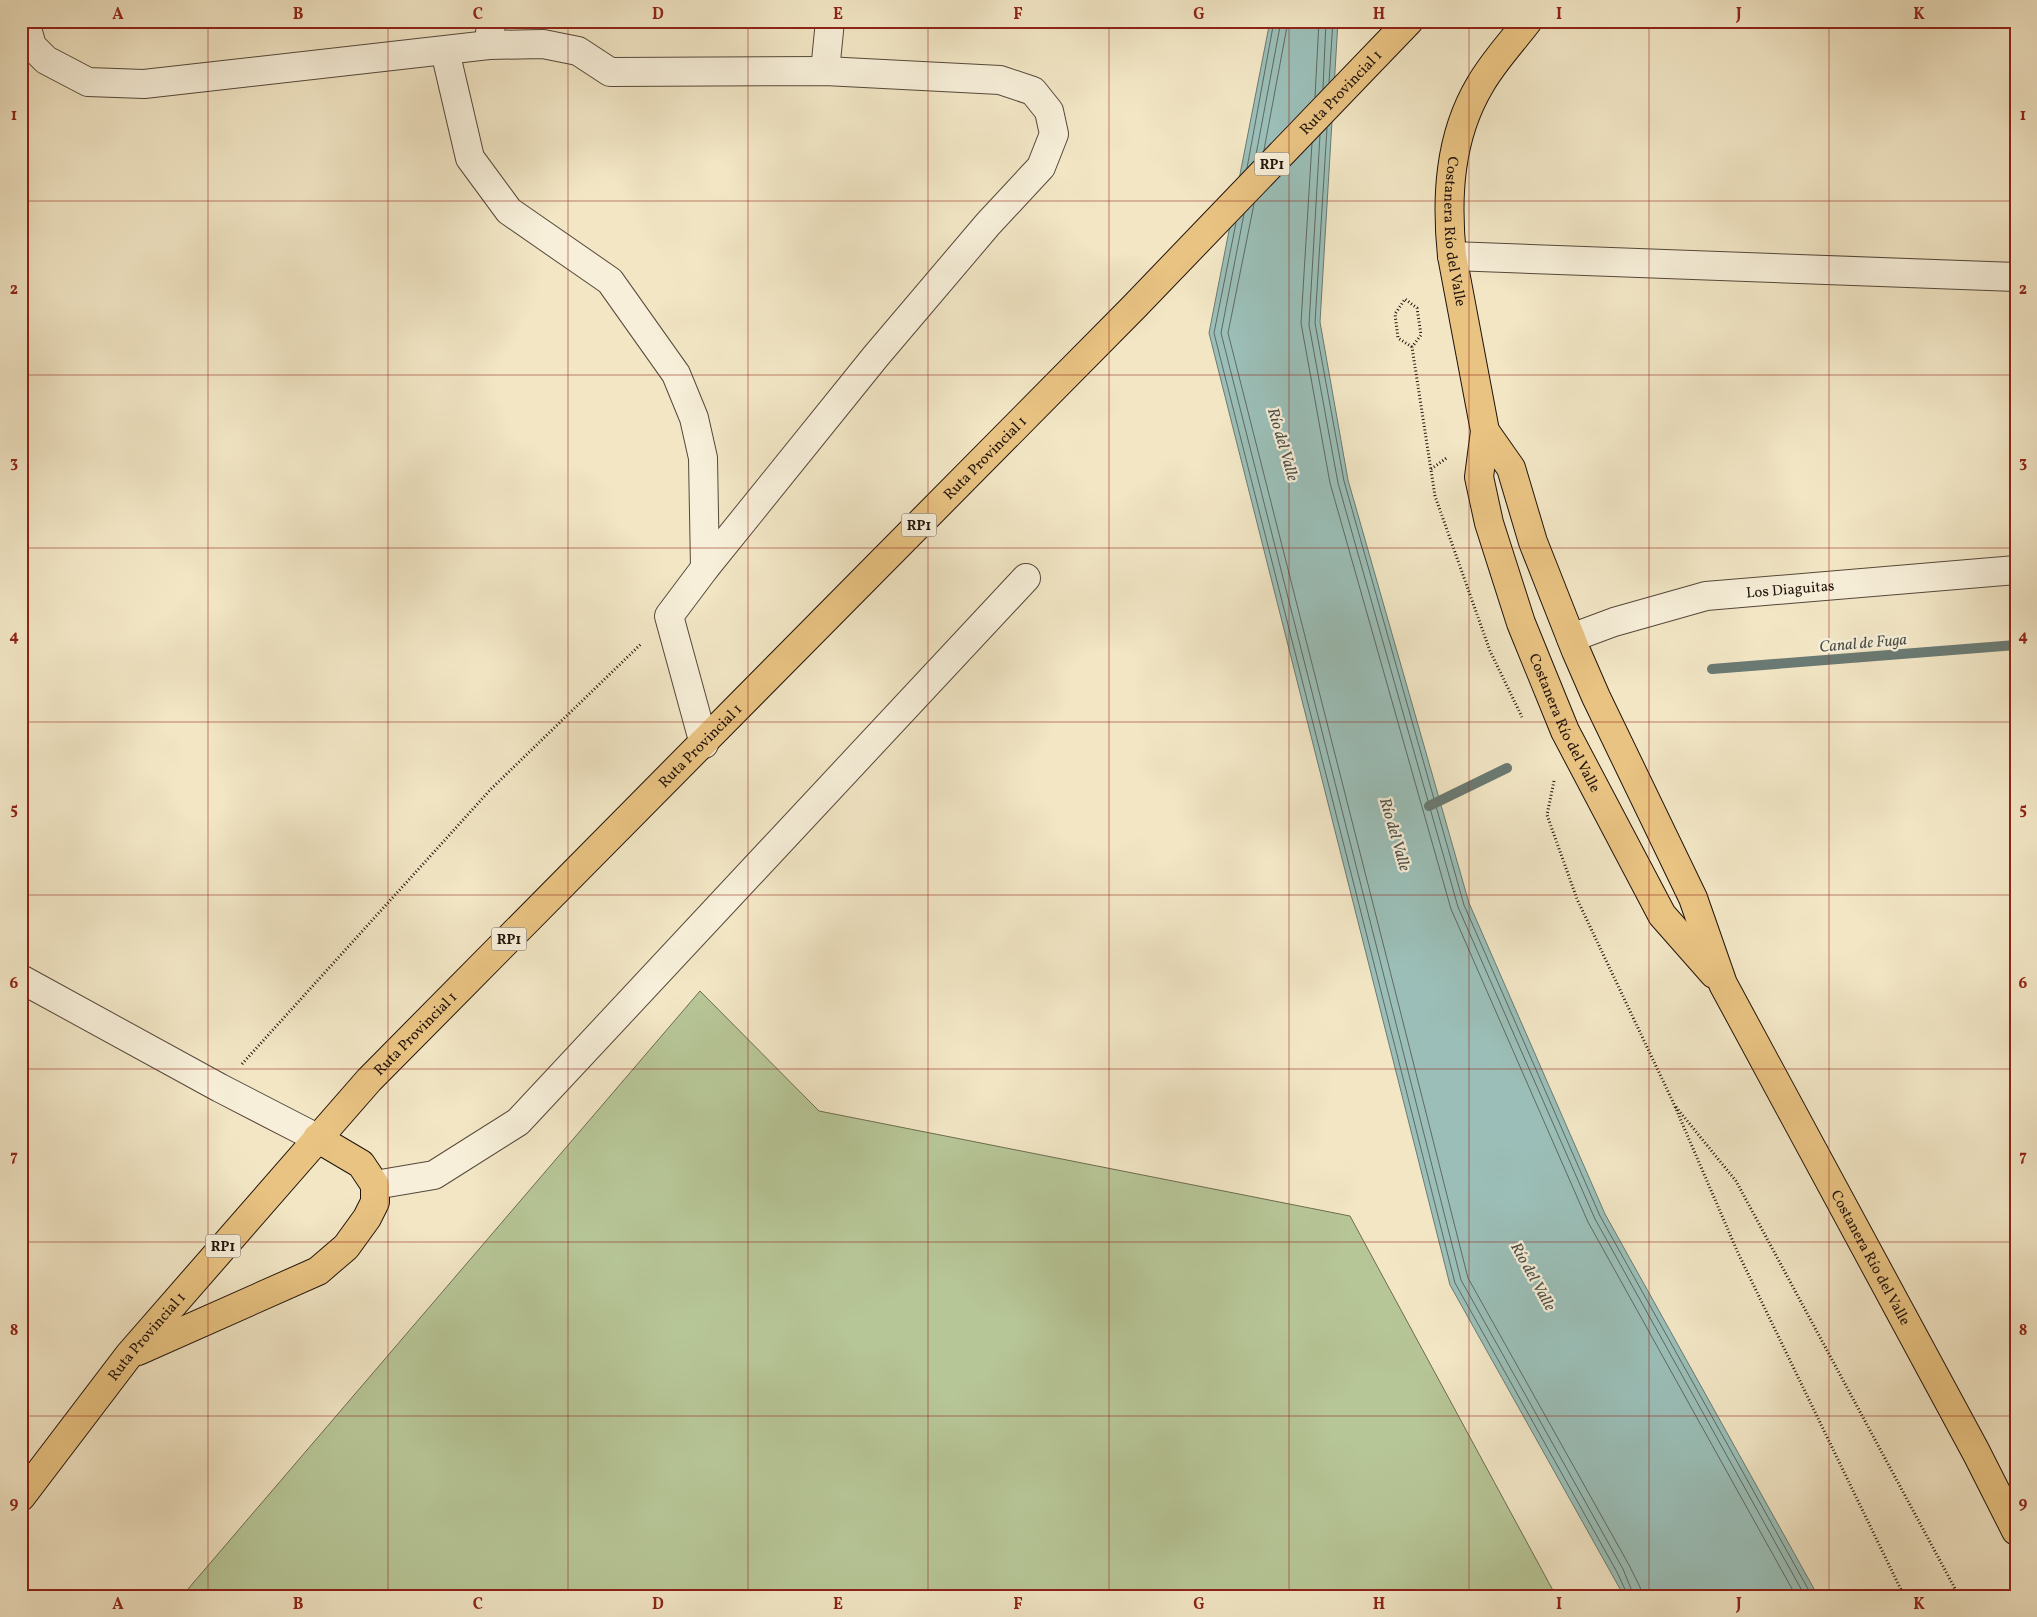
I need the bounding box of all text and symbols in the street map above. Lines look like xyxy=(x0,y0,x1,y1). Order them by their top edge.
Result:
text: A xyxy=(112,4,124,26)
text: B xyxy=(293,4,304,26)
text: C xyxy=(473,4,483,26)
text: D xyxy=(652,4,664,26)
text: E xyxy=(833,4,843,26)
text: F xyxy=(1013,4,1023,26)
text: G xyxy=(1193,4,1205,26)
text: H xyxy=(1373,4,1385,26)
text: I xyxy=(1556,4,1562,26)
text: J xyxy=(1735,4,1742,26)
text: K xyxy=(1913,4,1925,26)
street label: Ruta Provincial 1 xyxy=(1296,46,1388,140)
text: 1 xyxy=(11,105,17,127)
text: 1 xyxy=(2020,105,2026,127)
road number: RP1 xyxy=(1254,152,1290,175)
street label: Costanera Río del Valle xyxy=(1437,155,1470,308)
text: 2 xyxy=(10,279,18,301)
text: 2 xyxy=(2019,279,2027,301)
water label: Río del Valle xyxy=(1261,405,1303,484)
street label: Ruta Provincial 1 xyxy=(940,412,1032,505)
text: 3 xyxy=(10,452,18,474)
text: 3 xyxy=(2019,452,2027,474)
road number: RP1 xyxy=(902,514,936,536)
street label: Los Diaguitas xyxy=(1745,576,1835,605)
text: 4 xyxy=(9,626,19,648)
text: 4 xyxy=(2018,626,2028,648)
water label: Canal de Fuga xyxy=(1818,629,1908,659)
street label: Costanera Río del Valle xyxy=(1523,651,1605,797)
street label: Ruta Provincial 1 xyxy=(655,700,748,793)
water label: Río del Valle xyxy=(1373,795,1415,874)
text: 5 xyxy=(10,799,18,821)
text: 5 xyxy=(2019,799,2027,821)
road number: RP1 xyxy=(492,928,526,951)
text: 6 xyxy=(10,973,19,995)
text: 6 xyxy=(2019,973,2028,995)
street label: Ruta Provincial 1 xyxy=(370,988,463,1081)
text: 7 xyxy=(10,1146,18,1168)
text: 7 xyxy=(2019,1146,2027,1168)
street label: Costanera Río del Valle xyxy=(1824,1187,1915,1330)
road number: RP1 xyxy=(206,1234,240,1258)
water label: Río del Valle xyxy=(1504,1239,1560,1315)
street label: Ruta Provincial 1 xyxy=(104,1288,191,1386)
text: 8 xyxy=(10,1320,18,1342)
text: 8 xyxy=(2019,1320,2027,1342)
text: 9 xyxy=(10,1493,19,1515)
text: 9 xyxy=(2019,1493,2028,1515)
text: A xyxy=(112,1594,124,1616)
text: B xyxy=(293,1594,304,1616)
text: C xyxy=(473,1594,483,1616)
text: D xyxy=(652,1594,664,1616)
text: E xyxy=(833,1594,843,1616)
text: F xyxy=(1013,1594,1023,1616)
text: G xyxy=(1193,1594,1205,1616)
text: H xyxy=(1373,1594,1385,1616)
text: I xyxy=(1556,1594,1562,1616)
text: J xyxy=(1735,1594,1742,1616)
text: K xyxy=(1913,1594,1925,1616)

